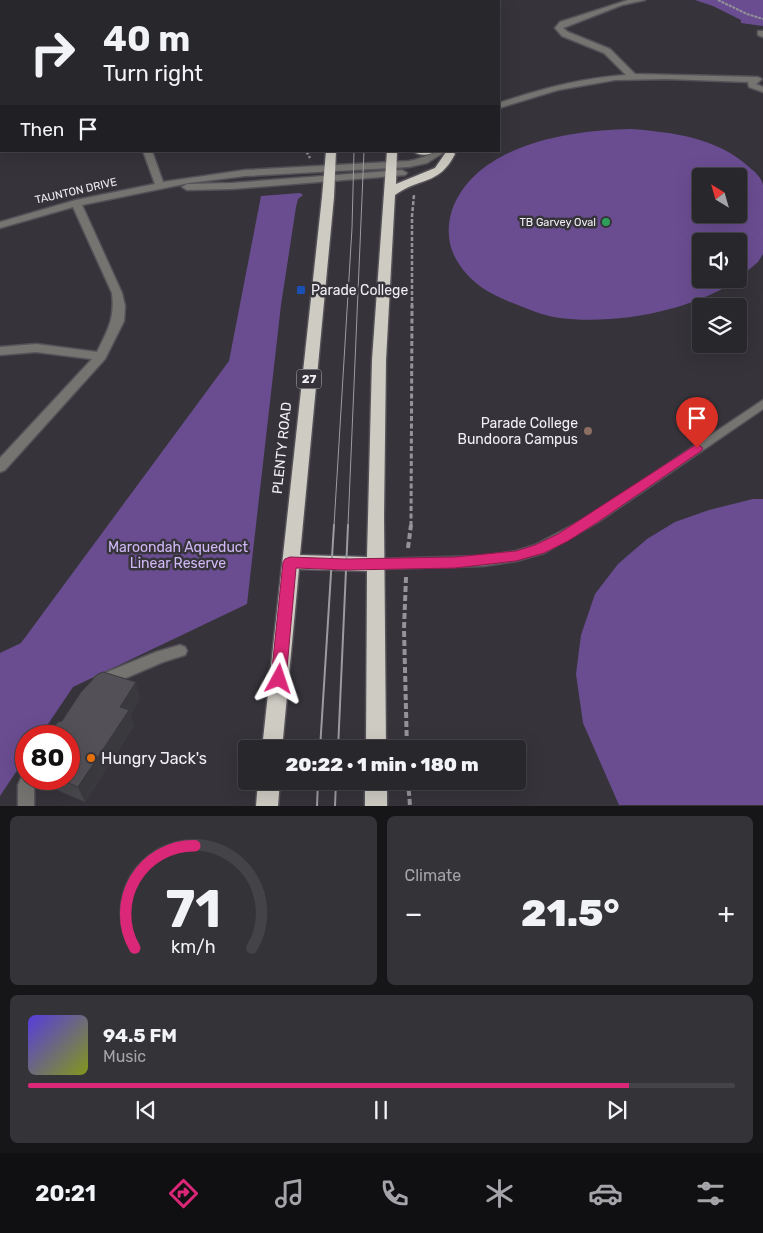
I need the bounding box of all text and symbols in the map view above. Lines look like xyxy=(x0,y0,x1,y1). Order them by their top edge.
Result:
text: 40 m xyxy=(103,18,190,60)
icon: right xyxy=(20,20,85,85)
text: Turn right xyxy=(103,60,203,87)
icon: arrive xyxy=(74,115,102,143)
text: Then xyxy=(20,118,64,141)
north arrow xyxy=(692,168,748,222)
map controls xyxy=(692,168,747,353)
street label: TAUNTON DRIVE xyxy=(34,175,119,207)
place label: TB Garvey Oval xyxy=(519,216,596,229)
marker: TB Garvey Oval xyxy=(600,216,612,228)
button: sound xyxy=(692,233,747,288)
place label: Parade College xyxy=(311,282,408,299)
marker: Parade College xyxy=(295,284,307,296)
button: layers xyxy=(692,298,747,353)
road number: 27 xyxy=(296,369,322,388)
pin xyxy=(676,397,718,448)
street label: PLENTY ROAD xyxy=(269,401,295,495)
icon: arrive xyxy=(683,404,711,432)
place label: Parade College Bundoora Campus xyxy=(458,415,578,448)
marker: Parade College Bundoora Campus xyxy=(582,425,594,437)
park label: Maroondah Aqueduct Linear Reserve xyxy=(108,539,249,572)
position arrow xyxy=(252,652,304,704)
speed limit sign: 80 xyxy=(15,725,80,790)
place label: Hungry Jack's xyxy=(101,749,207,768)
marker: Hungry Jack's xyxy=(85,752,97,764)
text: 20:22 · 1 min · 180 m xyxy=(285,753,479,776)
text: Climate xyxy=(405,866,461,885)
text: 71 xyxy=(165,878,221,940)
text: 21.5° xyxy=(521,890,619,936)
text: − xyxy=(405,897,423,930)
text: + xyxy=(718,897,735,930)
text: km/h xyxy=(171,936,216,957)
text: 94.5 FM xyxy=(103,1024,177,1047)
text: Music xyxy=(103,1047,146,1066)
icon: previous xyxy=(132,1096,160,1124)
icon: pause xyxy=(367,1096,395,1124)
icon: next xyxy=(603,1096,631,1124)
icon: directions xyxy=(166,1176,201,1211)
icon: music xyxy=(272,1176,307,1211)
icon: phone xyxy=(377,1176,412,1211)
icon: climate xyxy=(482,1176,517,1211)
icon: car xyxy=(588,1176,623,1211)
icon: filters xyxy=(693,1176,728,1211)
text: 20:21 xyxy=(35,1180,96,1207)

